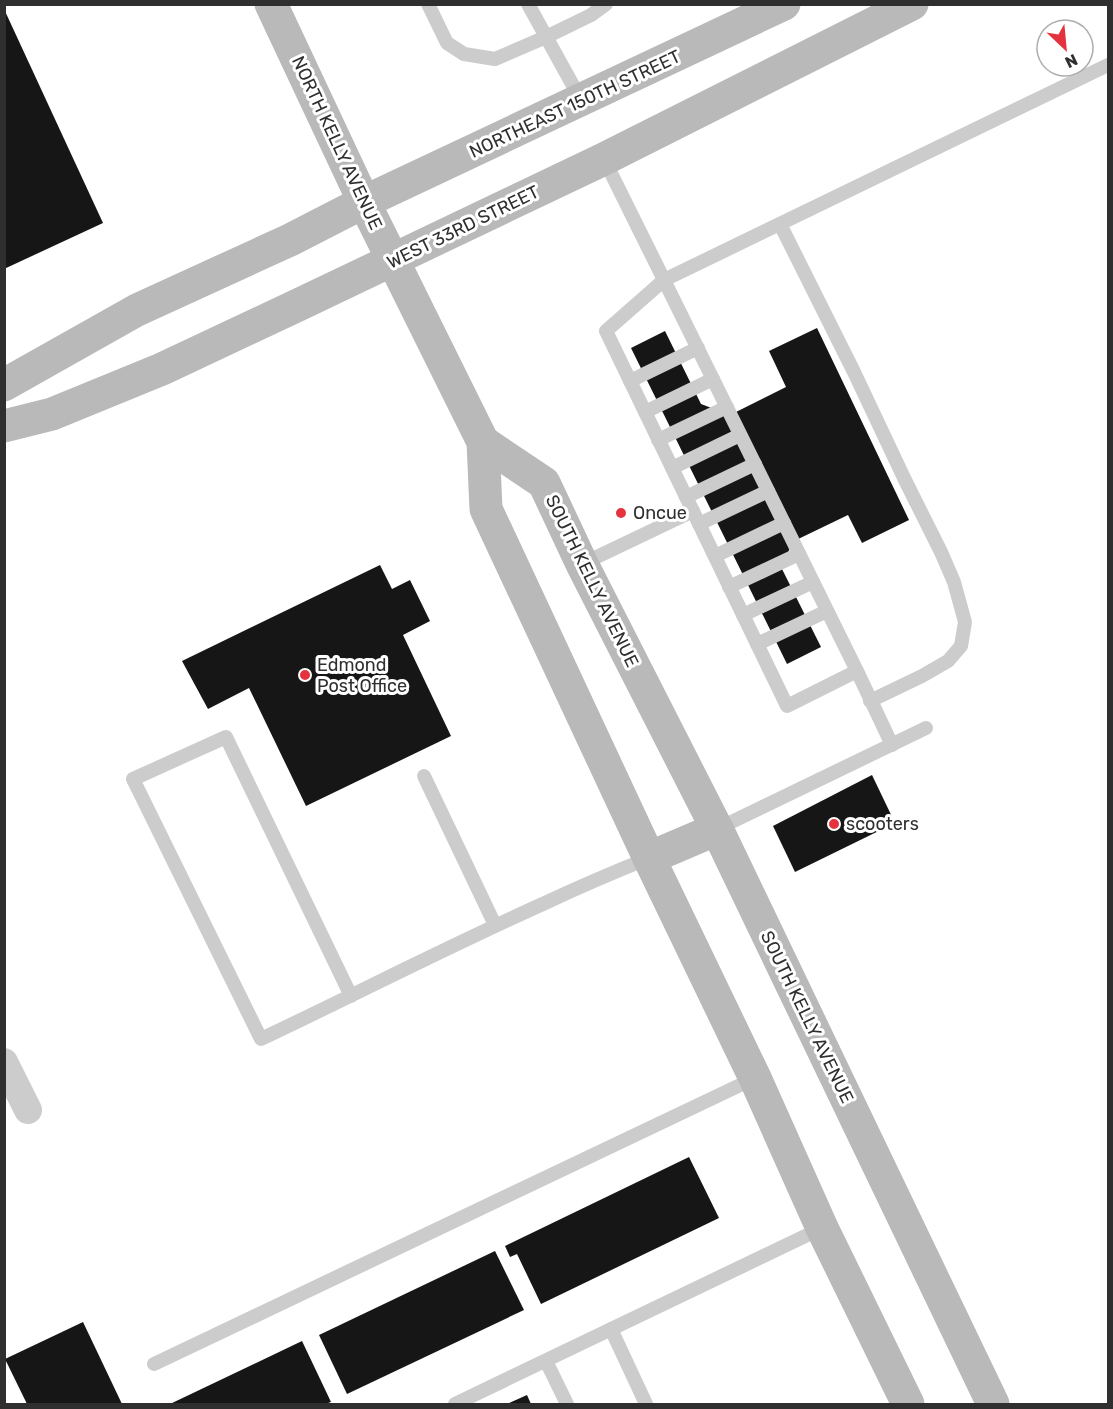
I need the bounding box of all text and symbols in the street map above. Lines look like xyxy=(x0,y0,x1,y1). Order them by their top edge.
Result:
north arrow xyxy=(1035,18,1095,78)
street label: NORTHEAST 150TH STREET xyxy=(466,45,684,163)
text: N xyxy=(1062,50,1081,72)
street label: NORTH KELLY AVENUE xyxy=(287,53,387,233)
street label: WEST 33RD STREET xyxy=(383,181,543,273)
street label: SOUTH KELLY AVENUE xyxy=(541,491,643,671)
place label: Oncue xyxy=(633,502,687,524)
marker: Oncue xyxy=(614,506,628,520)
place label: Edmond Post Office xyxy=(317,654,407,697)
marker: Edmond Post Office xyxy=(298,668,312,682)
place label: scooters xyxy=(846,813,919,835)
marker: scooters xyxy=(827,817,841,831)
street label: SOUTH KELLY AVENUE xyxy=(756,927,858,1107)

